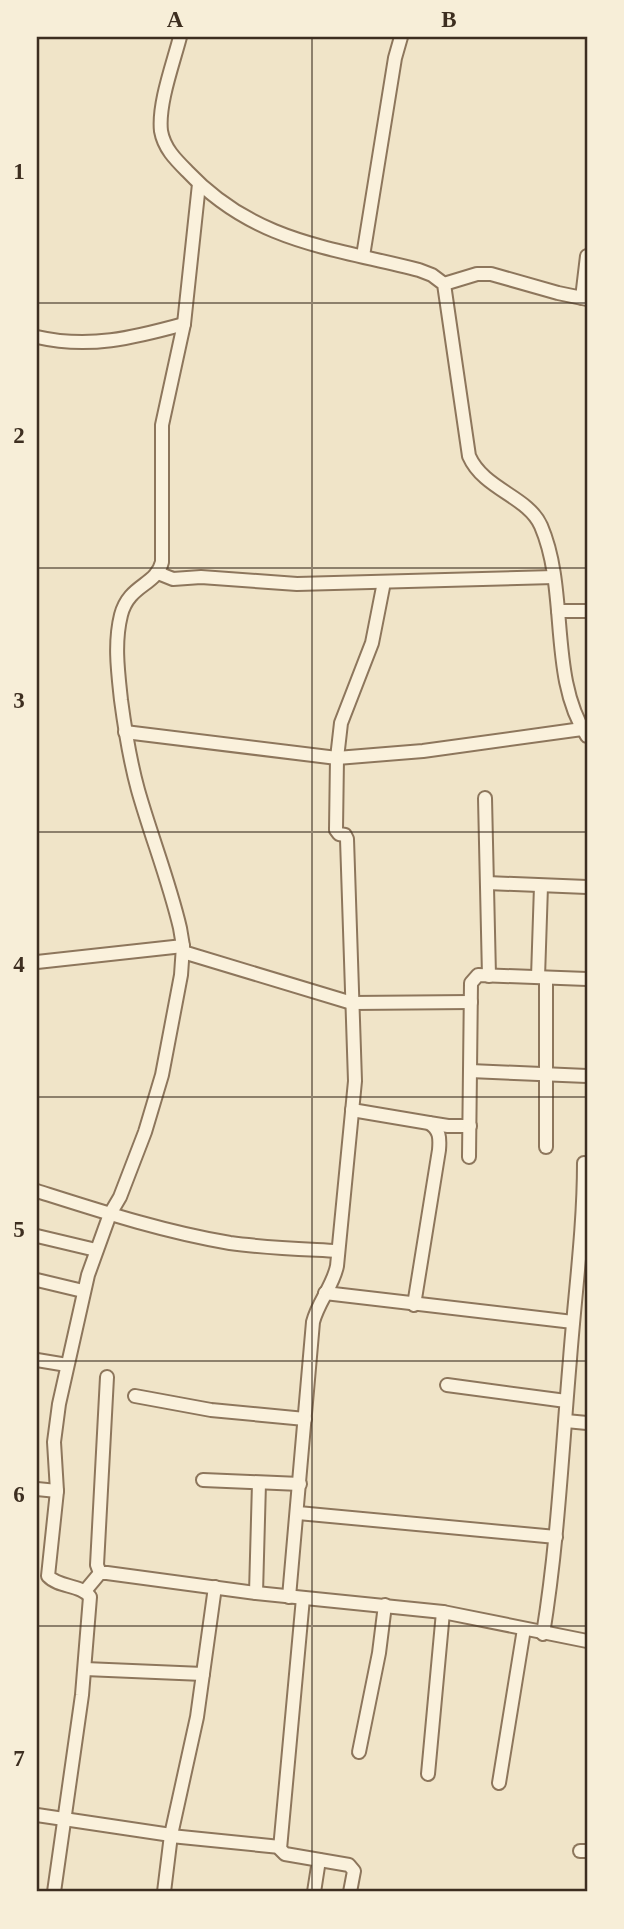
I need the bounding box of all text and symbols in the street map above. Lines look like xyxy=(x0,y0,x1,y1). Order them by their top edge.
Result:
text: A xyxy=(167,7,184,32)
text: B xyxy=(441,7,457,32)
text: 1 xyxy=(13,159,25,184)
text: 2 xyxy=(13,423,25,448)
text: 3 xyxy=(13,688,25,713)
text: 4 xyxy=(13,952,25,977)
text: 5 xyxy=(13,1217,25,1242)
text: 6 xyxy=(13,1482,25,1507)
text: 7 xyxy=(13,1746,25,1771)

